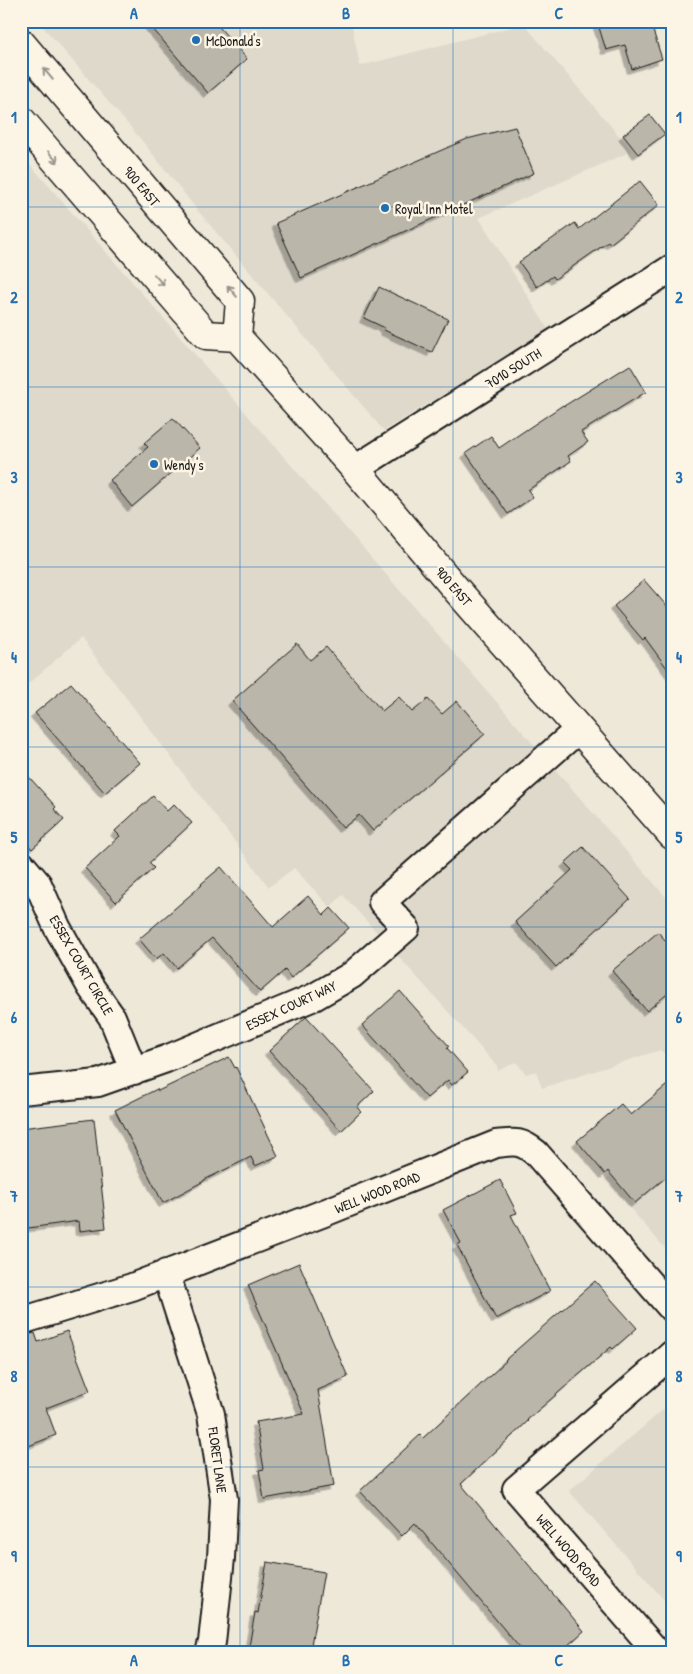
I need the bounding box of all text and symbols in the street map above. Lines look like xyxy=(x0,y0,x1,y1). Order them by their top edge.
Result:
text: A xyxy=(130,2,138,24)
text: B xyxy=(342,2,350,24)
text: C xyxy=(555,2,564,24)
place label: McDonald's xyxy=(206,31,261,50)
marker: McDonald's xyxy=(190,34,202,46)
one-way arrow xyxy=(42,68,53,81)
text: 1 xyxy=(11,106,17,128)
text: 1 xyxy=(676,106,682,128)
one-way arrow xyxy=(47,150,59,163)
street label: 900 EAST xyxy=(120,162,165,210)
place label: Royal Inn Motel xyxy=(395,199,473,219)
marker: Royal Inn Motel xyxy=(379,202,391,214)
one-way arrow xyxy=(153,274,164,287)
one-way arrow xyxy=(226,285,237,298)
text: 2 xyxy=(10,286,18,308)
text: 2 xyxy=(675,286,683,308)
street label: 7010 SOUTH xyxy=(481,343,545,393)
place label: Wendy's xyxy=(164,455,204,475)
marker: Wendy's xyxy=(148,458,160,470)
text: 3 xyxy=(10,466,18,488)
text: 3 xyxy=(675,466,683,488)
street label: 900 EAST xyxy=(431,562,477,610)
text: 4 xyxy=(11,646,17,668)
text: 4 xyxy=(676,646,682,668)
text: 5 xyxy=(11,826,18,848)
text: 5 xyxy=(676,826,683,848)
street label: ESSEX COURT CIRCLE xyxy=(46,912,118,1018)
street label: ESSEX COURT WAY xyxy=(243,975,340,1034)
text: 6 xyxy=(11,1006,18,1028)
text: 6 xyxy=(676,1006,683,1028)
street label: WELL WOOD ROAD xyxy=(332,1166,423,1218)
text: 7 xyxy=(9,1185,18,1207)
text: 7 xyxy=(674,1185,683,1207)
text: 8 xyxy=(11,1365,18,1387)
text: 8 xyxy=(676,1365,683,1387)
street label: FLORET LANE xyxy=(204,1425,232,1494)
street label: WELL WOOD ROAD xyxy=(532,1510,606,1591)
text: 9 xyxy=(11,1545,17,1567)
text: 9 xyxy=(676,1545,682,1567)
text: A xyxy=(130,1649,138,1671)
text: B xyxy=(342,1649,350,1671)
text: C xyxy=(555,1649,564,1671)

